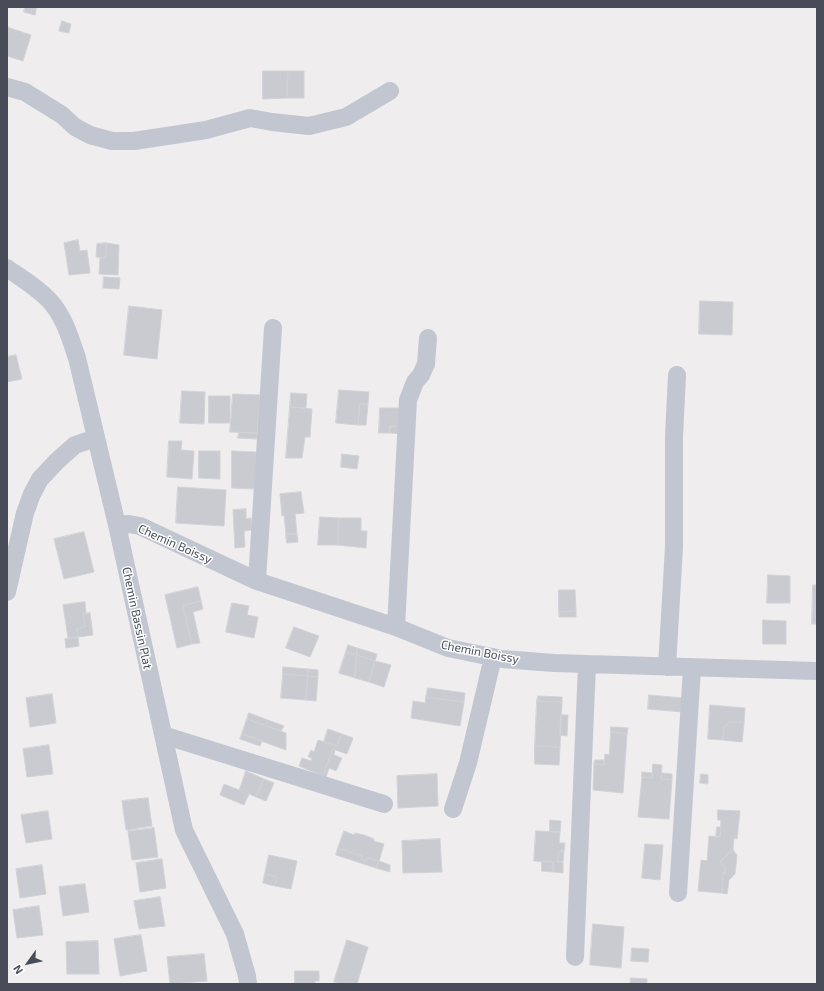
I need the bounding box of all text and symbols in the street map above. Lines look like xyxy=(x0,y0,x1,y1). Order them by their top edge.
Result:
street label: Chemin Boissy xyxy=(136,521,214,567)
street label: Chemin Bassin Plat xyxy=(119,566,155,670)
street label: Chemin Boissy xyxy=(440,637,520,667)
north arrow xyxy=(8,943,48,983)
text: N xyxy=(10,963,25,977)

